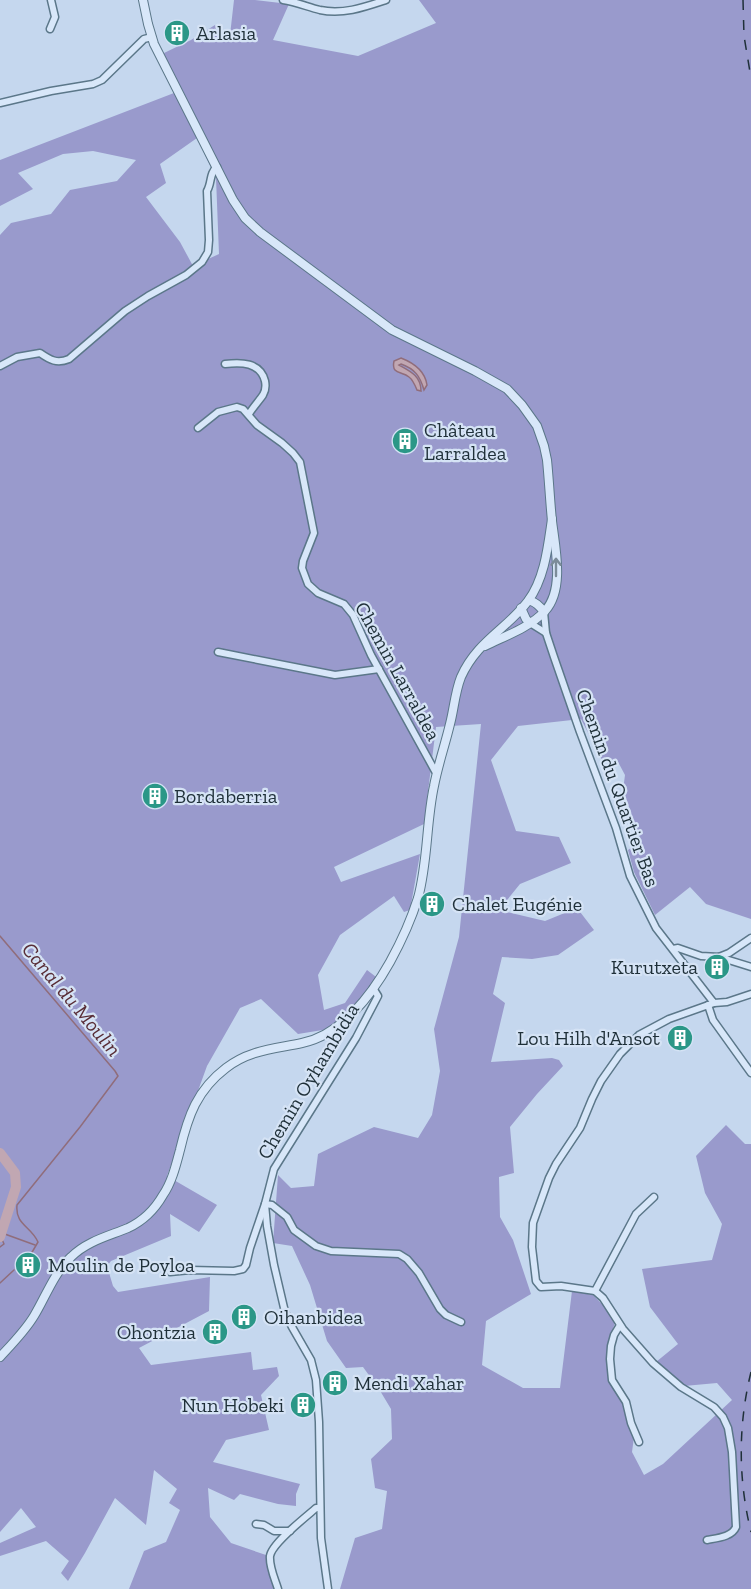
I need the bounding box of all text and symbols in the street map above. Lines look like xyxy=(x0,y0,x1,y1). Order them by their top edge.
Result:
building icon: Arlasia xyxy=(162,18,192,48)
place label: Arlasia xyxy=(196,21,257,45)
place label: Château Larraldea xyxy=(424,418,507,465)
building icon: Château Larraldea xyxy=(390,426,420,456)
one-way arrow xyxy=(550,557,562,577)
street label: Chemin Larraldea xyxy=(350,598,446,745)
street label: Chemin du Quartier Bas xyxy=(571,686,665,890)
building icon: Bordaberria xyxy=(140,781,170,811)
place label: Bordaberria xyxy=(174,784,278,808)
building icon: Chalet Eugénie xyxy=(417,889,447,919)
place label: Chalet Eugénie xyxy=(452,892,582,916)
water label: Canal du Moulin xyxy=(17,937,127,1061)
building icon: Kurutxeta xyxy=(702,952,732,982)
place label: Kurutxeta xyxy=(611,955,698,979)
street label: Chemin Oyhambidia xyxy=(252,998,364,1163)
building icon: Lou Hilh d'Ansot xyxy=(665,1023,695,1053)
place label: Lou Hilh d'Ansot xyxy=(517,1026,661,1050)
building icon: Moulin de Poyloa xyxy=(13,1250,43,1280)
place label: Moulin de Poyloa xyxy=(48,1253,195,1277)
building icon: Oihanbidea xyxy=(229,1302,259,1332)
place label: Oihanbidea xyxy=(264,1305,363,1329)
building icon: Ohontzia xyxy=(200,1317,230,1347)
place label: Ohontzia xyxy=(117,1320,196,1344)
building icon: Mendi Xahar xyxy=(320,1368,350,1398)
place label: Mendi Xahar xyxy=(354,1371,464,1395)
building icon: Nun Hobeki xyxy=(288,1390,318,1420)
place label: Nun Hobeki xyxy=(181,1393,284,1417)

